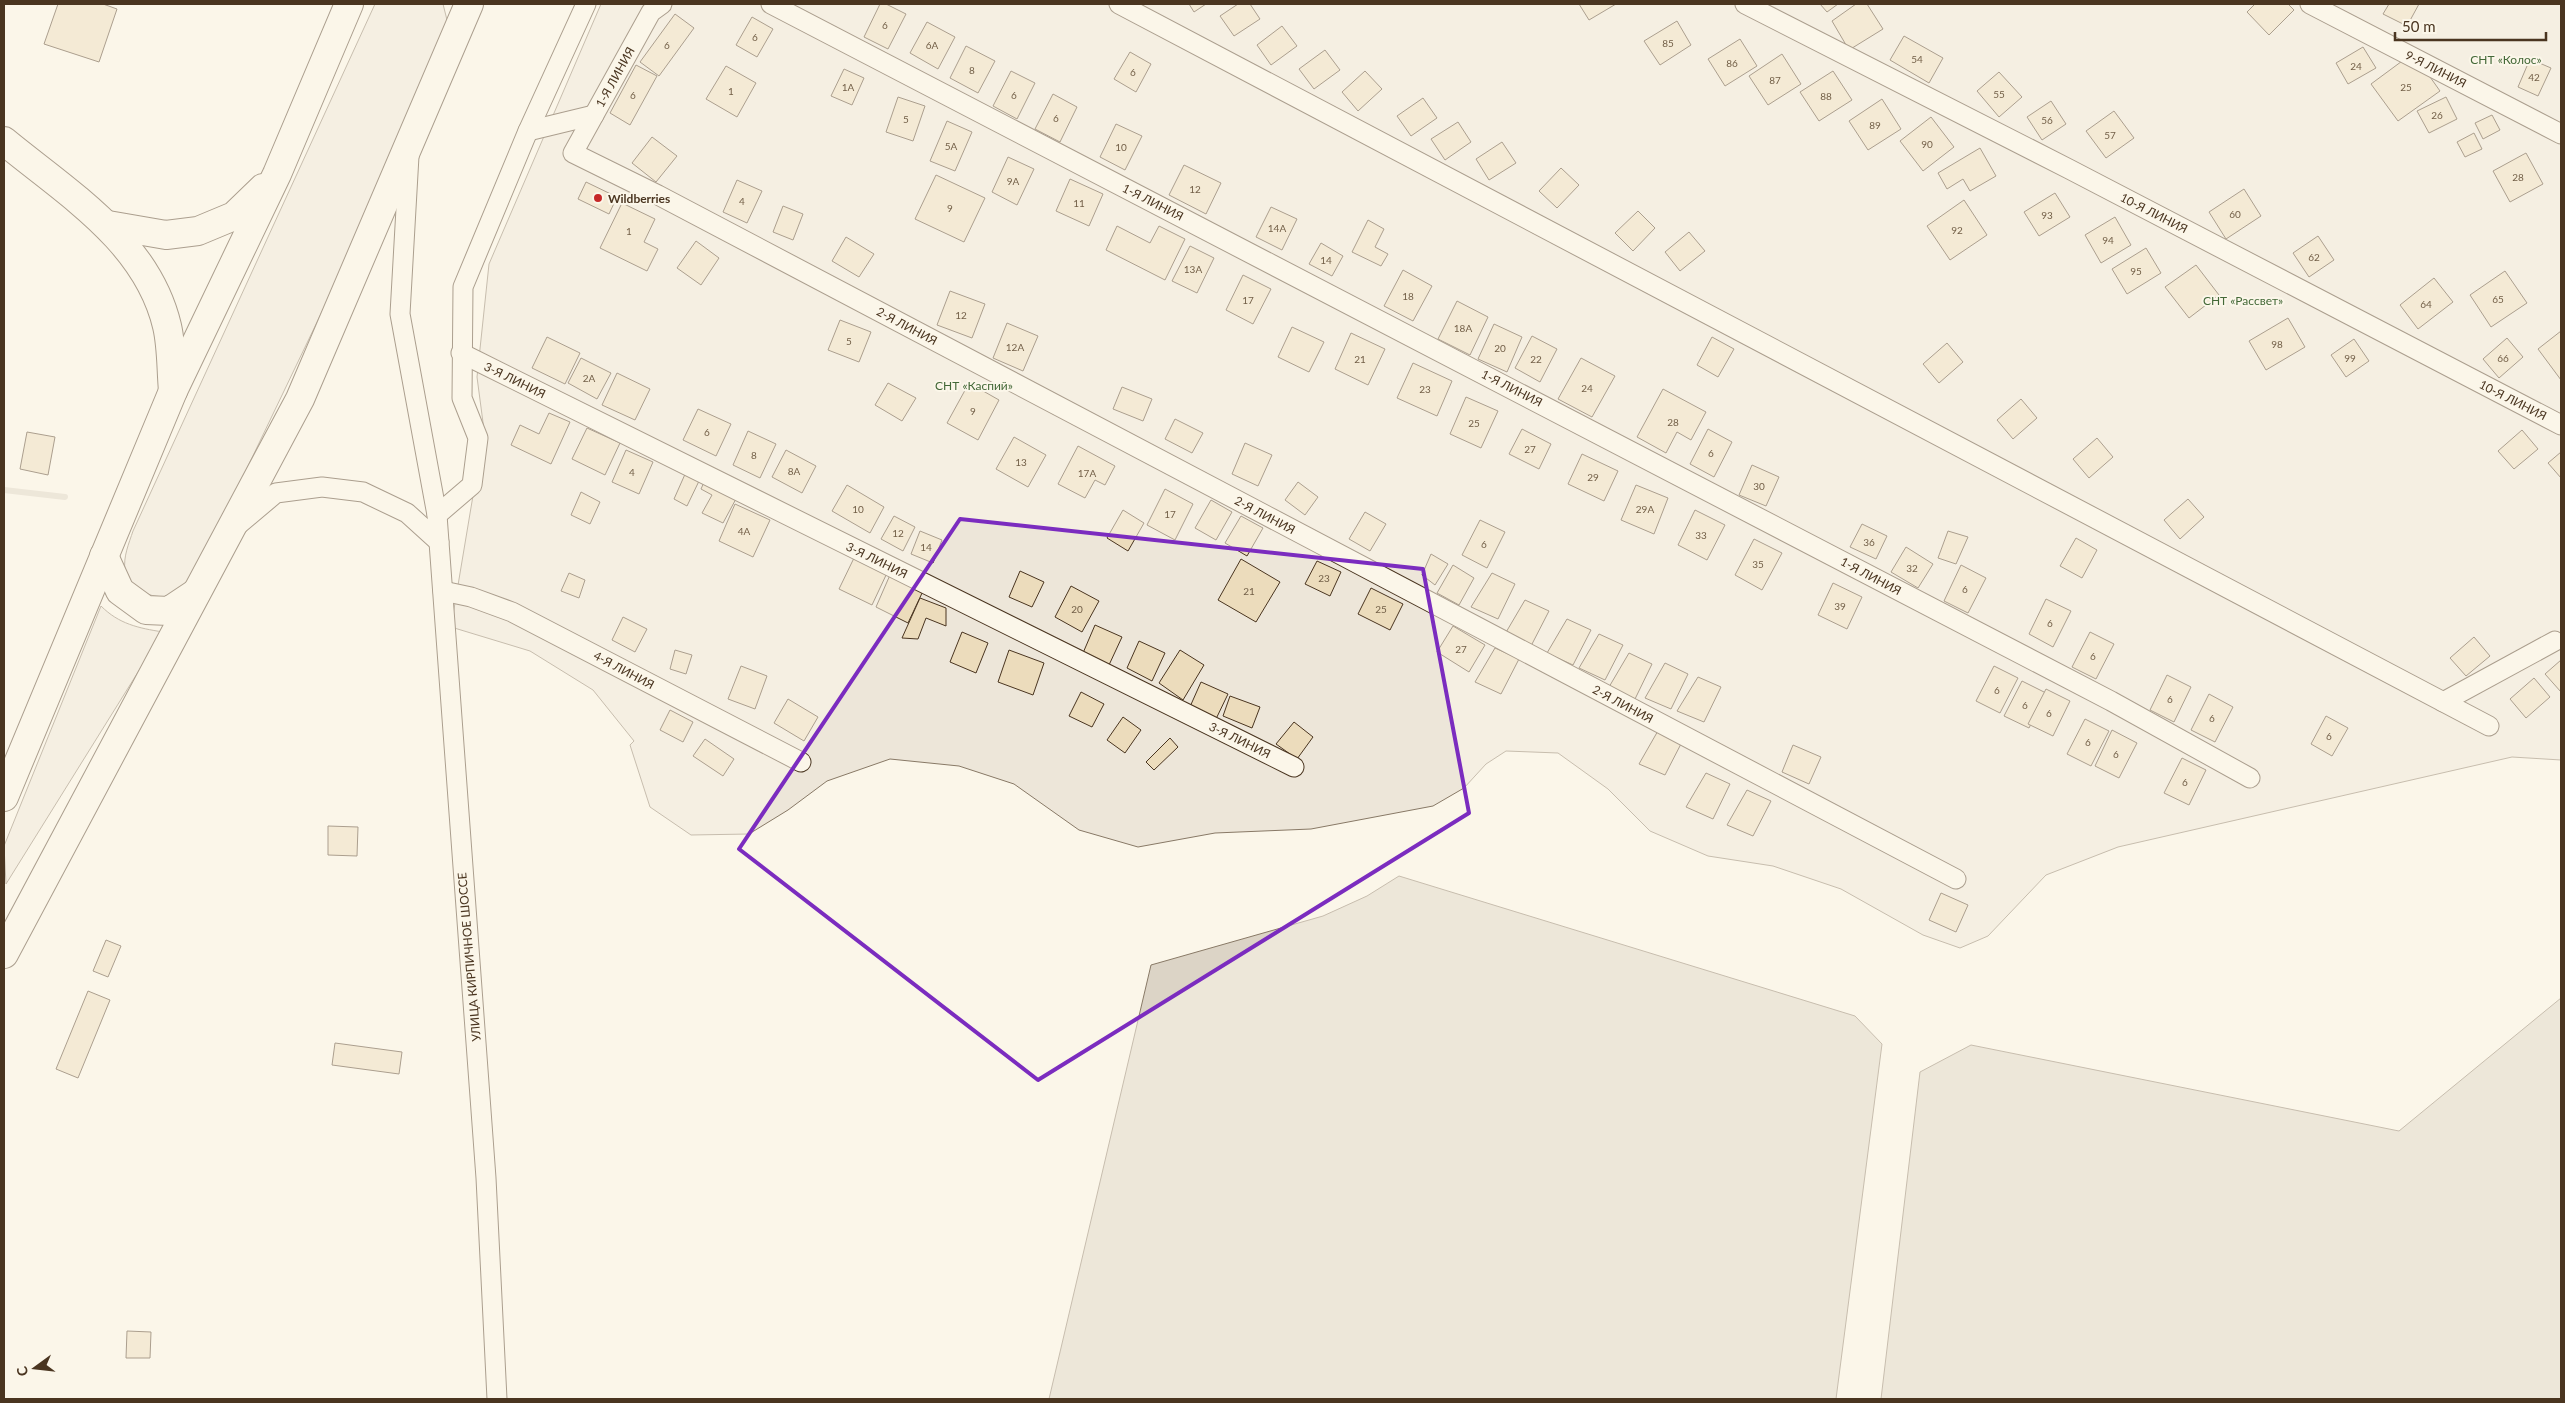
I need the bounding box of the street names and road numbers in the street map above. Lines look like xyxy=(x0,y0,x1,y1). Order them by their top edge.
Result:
street label: 1-Я ЛИНИЯ xyxy=(592,44,638,110)
street label: 9-Я ЛИНИЯ xyxy=(2403,47,2469,91)
street label: 1-Я ЛИНИЯ xyxy=(1120,180,1186,224)
street label: 10-Я ЛИНИЯ xyxy=(2118,190,2190,236)
street label: 2-Я ЛИНИЯ xyxy=(874,304,940,348)
street label: 3-Я ЛИНИЯ xyxy=(482,359,548,401)
street label: 1-Я ЛИНИЯ xyxy=(1479,366,1545,410)
street label: 10-Я ЛИНИЯ xyxy=(2477,377,2549,423)
street label: 2-Я ЛИНИЯ xyxy=(1232,493,1298,537)
street label: 3-Я ЛИНИЯ xyxy=(844,539,910,581)
street label: 1-Я ЛИНИЯ xyxy=(1838,554,1904,598)
street label: 4-Я ЛИНИЯ xyxy=(591,648,657,692)
street label: 2-Я ЛИНИЯ xyxy=(1590,682,1656,726)
street label: 3-Я ЛИНИЯ xyxy=(1207,719,1273,761)
street label: УЛИЦА КИРПИЧНОЕ ШОССЕ xyxy=(454,872,484,1042)

